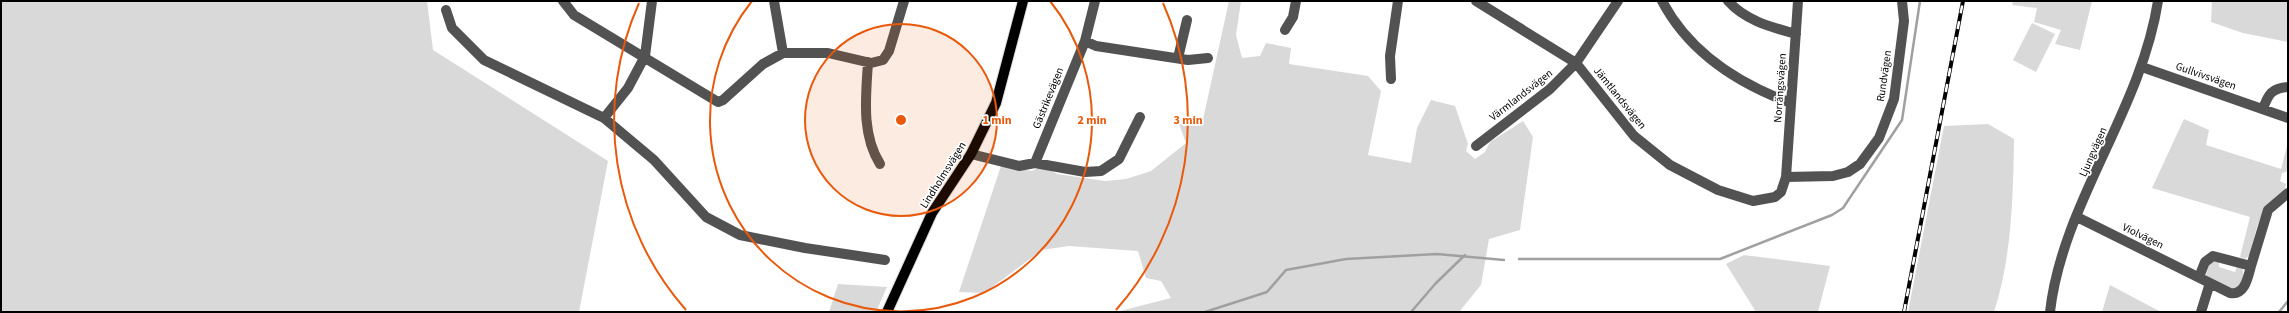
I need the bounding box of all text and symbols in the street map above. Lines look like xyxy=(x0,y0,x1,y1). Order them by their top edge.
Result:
street label: Rundvägen xyxy=(1873,49,1895,103)
street label: Norrängsvägen xyxy=(1770,53,1790,123)
street label: Gullvivsvägen xyxy=(2174,59,2238,93)
street label: Jämtlandsvägen xyxy=(1590,64,1650,132)
street label: Gästrikevägen xyxy=(1029,65,1067,131)
street label: Värmlandsvägen xyxy=(1486,66,1556,124)
text: 1 min xyxy=(982,112,1012,129)
text: 2 min xyxy=(1077,112,1107,129)
text: 3 min xyxy=(1173,112,1203,129)
centre of rings xyxy=(894,113,908,127)
street label: Ljungvägen xyxy=(2075,125,2111,179)
street label: Lindholmsvägen xyxy=(917,139,969,211)
street label: Violvägen xyxy=(2120,220,2166,252)

